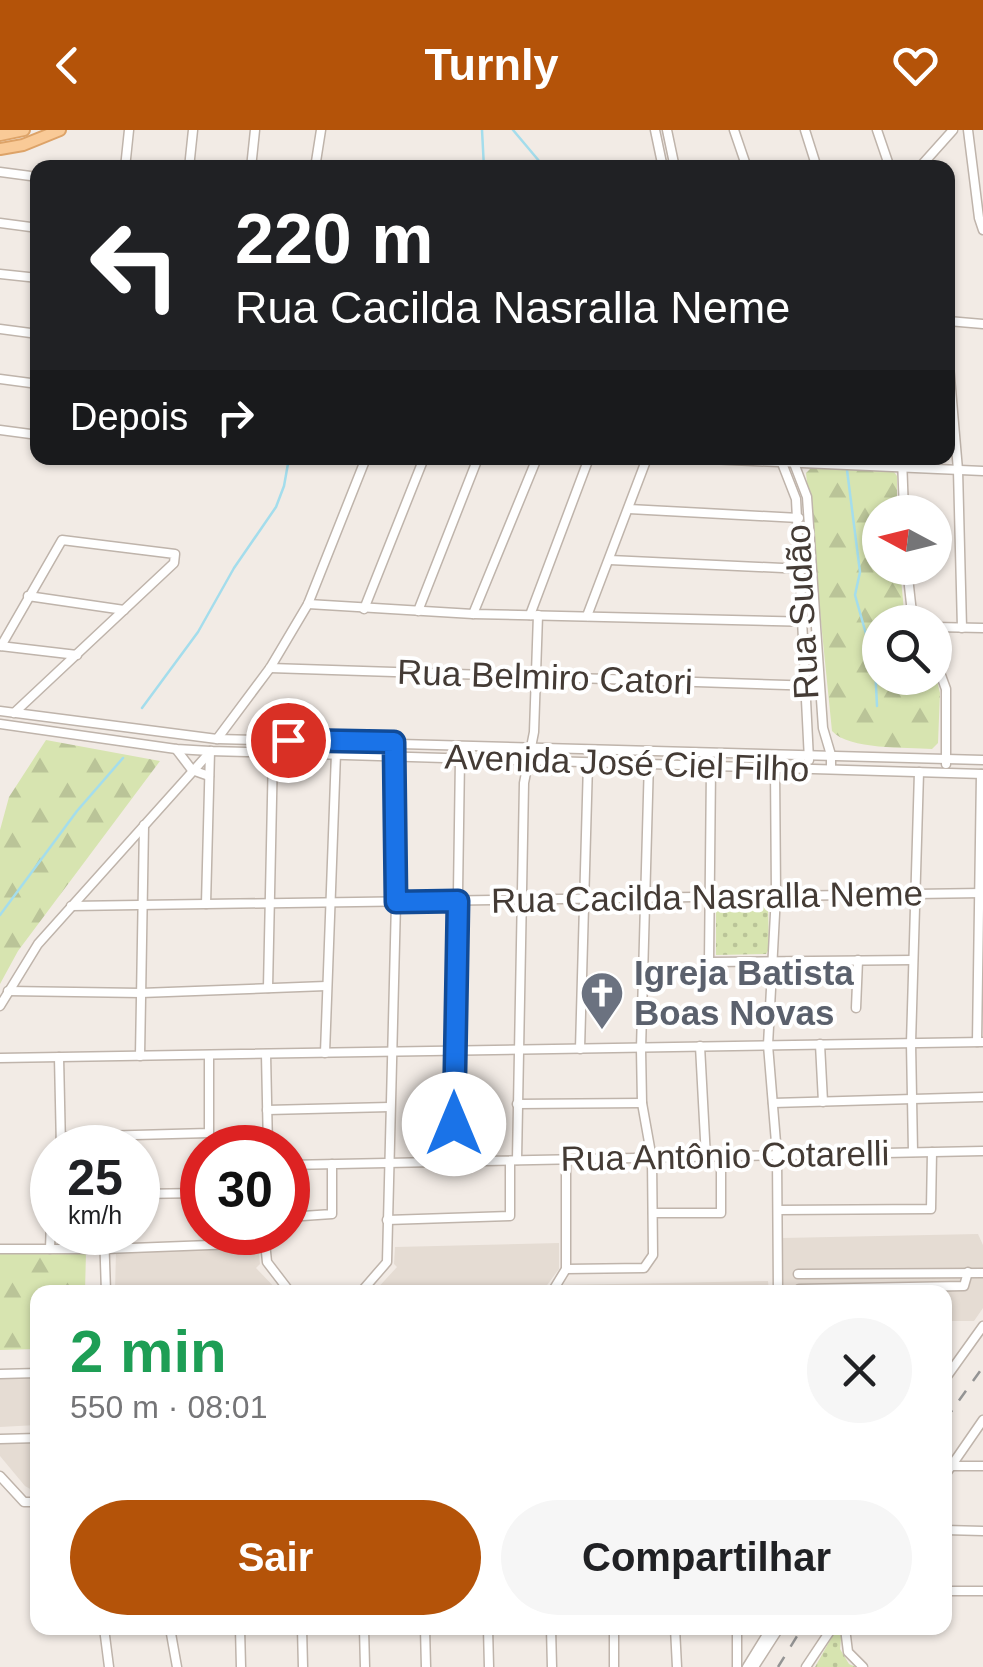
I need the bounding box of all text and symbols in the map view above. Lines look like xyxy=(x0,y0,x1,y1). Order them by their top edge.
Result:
icon: back xyxy=(40,38,95,93)
icon: heart xyxy=(888,38,943,93)
text: Turnly xyxy=(424,39,559,90)
icon: left xyxy=(70,200,200,330)
text: 220 m xyxy=(235,200,433,278)
text: Rua Cacilda Nasralla Neme xyxy=(235,282,790,333)
icon: right xyxy=(208,390,263,445)
text: Depois xyxy=(70,396,188,438)
north arrow xyxy=(862,495,952,585)
map controls xyxy=(862,495,952,695)
street label: Rua Sudão xyxy=(777,524,826,700)
button: search xyxy=(862,605,952,695)
street label: Rua Belmiro Catori xyxy=(397,652,693,701)
pin xyxy=(246,698,331,783)
icon: arrive xyxy=(261,713,316,768)
street label: Avenida José Ciel Filho xyxy=(444,737,810,788)
street label: Rua Cacilda Nasralla Neme xyxy=(491,873,923,920)
place label: Igreja Batista Boas Novas xyxy=(634,953,854,1032)
church icon: Igreja Batista Boas Novas xyxy=(579,970,625,1031)
position arrow xyxy=(402,1072,506,1176)
speed limit sign: 30 xyxy=(180,1125,310,1255)
street label: Rua Antônio Cotarelli xyxy=(560,1133,890,1178)
text: 25 xyxy=(67,1150,123,1206)
text: km/h xyxy=(68,1201,122,1229)
text: 2 min xyxy=(70,1318,227,1385)
button: close xyxy=(807,1318,912,1423)
text: 550 m · 08:01 xyxy=(70,1389,267,1425)
button: Sair xyxy=(70,1500,481,1615)
button: Compartilhar xyxy=(501,1500,912,1615)

